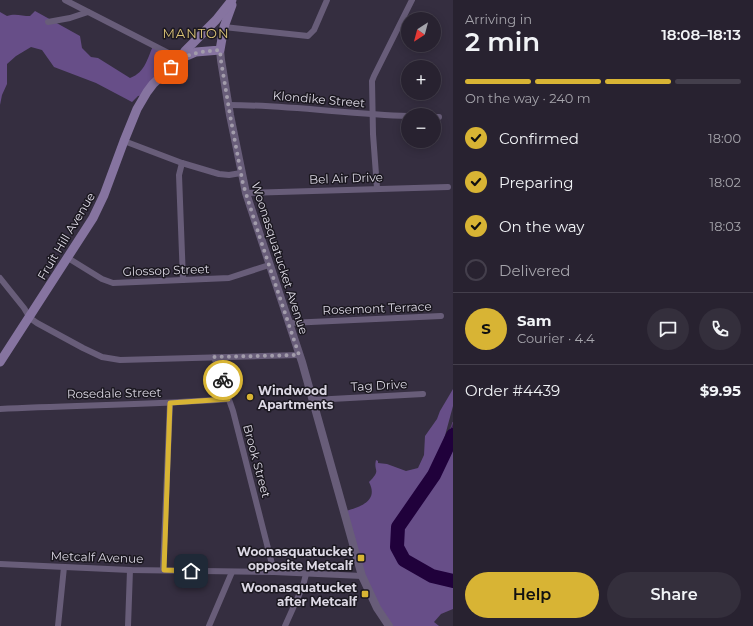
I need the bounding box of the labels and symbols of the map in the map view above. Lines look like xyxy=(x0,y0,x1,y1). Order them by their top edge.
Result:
north arrow xyxy=(401,12,441,52)
district label: MANTON xyxy=(162,25,230,41)
pin xyxy=(154,50,188,84)
street label: Klondike Street xyxy=(272,88,366,111)
street label: Bel Air Drive xyxy=(309,169,383,187)
street label: Woonasquatucket Avenue xyxy=(248,180,312,336)
street label: Fruit Hill Avenue xyxy=(34,190,98,282)
street label: Glossop Street xyxy=(122,261,210,279)
street label: Rosemont Terrace xyxy=(322,299,432,317)
courier xyxy=(203,360,243,400)
street label: Tag Drive xyxy=(350,376,408,394)
place label: Windwood Apartments xyxy=(257,383,334,412)
street label: Rosedale Street xyxy=(67,385,161,401)
marker: Windwood Apartments xyxy=(245,392,255,402)
street label: Brook Street xyxy=(240,423,274,499)
place label: Woonasquatucket opposite Metcalf xyxy=(237,544,354,573)
street label: Metcalf Avenue xyxy=(50,548,144,566)
marker: Woonasquatucket opposite Metcalf xyxy=(356,553,366,563)
pin xyxy=(174,554,208,588)
place label: Woonasquatucket after Metcalf xyxy=(241,580,358,609)
marker: Woonasquatucket after Metcalf xyxy=(360,589,370,599)

